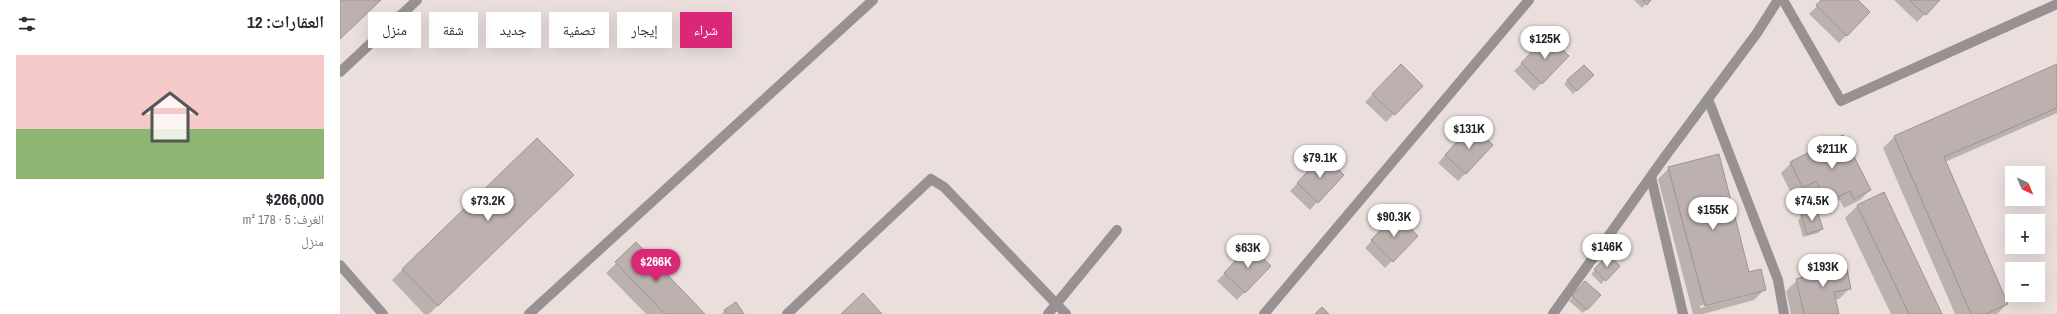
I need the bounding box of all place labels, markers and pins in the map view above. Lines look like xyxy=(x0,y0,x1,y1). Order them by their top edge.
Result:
pin: $125K xyxy=(1517,26,1573,60)
pin: $131K xyxy=(1441,116,1497,150)
pin: $211K xyxy=(1804,136,1860,170)
pin: $79.1K xyxy=(1287,145,1353,179)
pin: $73.2K xyxy=(455,188,521,222)
pin: $74.5K xyxy=(1779,188,1845,222)
pin: $155K xyxy=(1685,197,1741,231)
pin: $90.3K xyxy=(1361,204,1427,238)
pin: $146K xyxy=(1579,234,1635,268)
pin: $63K xyxy=(1224,235,1272,269)
pin: $266K xyxy=(628,249,684,283)
pin: $193K xyxy=(1795,254,1851,288)

